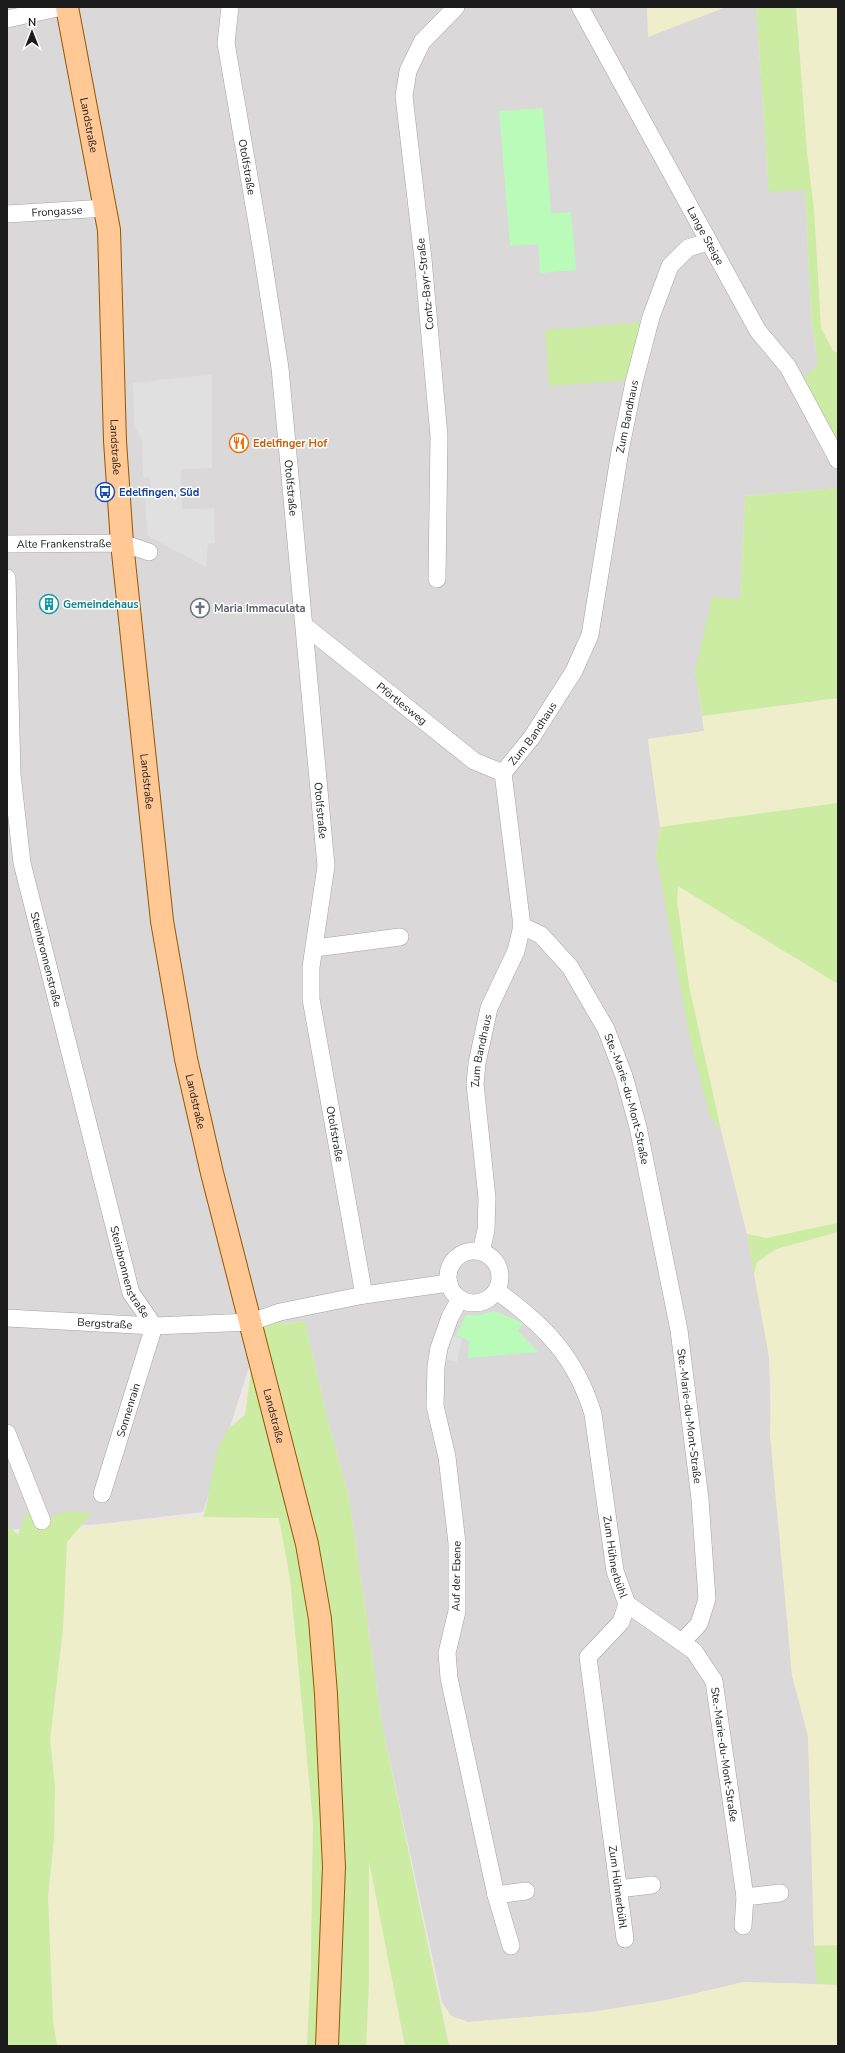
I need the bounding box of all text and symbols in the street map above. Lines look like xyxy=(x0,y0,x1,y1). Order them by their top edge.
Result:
north arrow xyxy=(12,12,52,52)
text: N xyxy=(28,15,36,30)
street label: Landstraße xyxy=(76,96,101,154)
street label: Otolfstraße xyxy=(235,138,259,196)
street label: Frongasse xyxy=(31,202,83,221)
street label: Lange Steige xyxy=(683,204,727,268)
street label: Contz-Bayr-Straße xyxy=(413,237,438,331)
street label: Zum Bandhaus xyxy=(613,379,642,455)
street label: Landstraße xyxy=(106,419,124,476)
restaurant icon: Edelfinger Hof xyxy=(228,432,250,454)
place label: Edelfinger Hof xyxy=(253,436,328,451)
street label: Otolfstraße xyxy=(280,459,301,517)
bus stop icon: Edelfingen, Süd xyxy=(94,481,116,503)
place label: Edelfingen, Süd xyxy=(119,485,199,500)
street label: Alte Frankenstraße xyxy=(17,536,111,552)
building icon: Gemeindehaus xyxy=(38,593,60,615)
place label: Gemeindehaus xyxy=(63,597,139,612)
church icon: Maria Immaculata xyxy=(189,597,211,619)
place label: Maria Immaculata xyxy=(214,601,305,616)
street label: Pförtlesweg xyxy=(373,679,430,729)
street label: Zum Bandhaus xyxy=(505,699,560,768)
street label: Landstraße xyxy=(136,753,157,810)
street label: Otolfstraße xyxy=(310,782,330,839)
street label: Steinbronnenstraße xyxy=(27,910,65,1009)
street label: Zum Bandhaus xyxy=(468,1013,495,1088)
street label: Ste.-Marie-du-Mont-Straße xyxy=(600,1031,652,1166)
street label: Landstraße xyxy=(182,1073,209,1131)
street label: Otolfstraße xyxy=(322,1105,347,1163)
street label: Steinbronnenstraße xyxy=(106,1224,153,1321)
street label: Bergstraße xyxy=(77,1315,133,1333)
street label: Ste.-Marie-du-Mont-Straße xyxy=(673,1348,705,1485)
street label: Sonnenrain xyxy=(113,1381,144,1439)
street label: Landstraße xyxy=(259,1387,288,1445)
street label: Zum Hühnerbühl xyxy=(599,1515,631,1601)
street label: Auf der Ebene xyxy=(448,1540,465,1611)
street label: Ste.-Marie-du-Mont-Straße xyxy=(707,1686,741,1823)
street label: Zum Hühnerbühl xyxy=(605,1845,631,1930)

